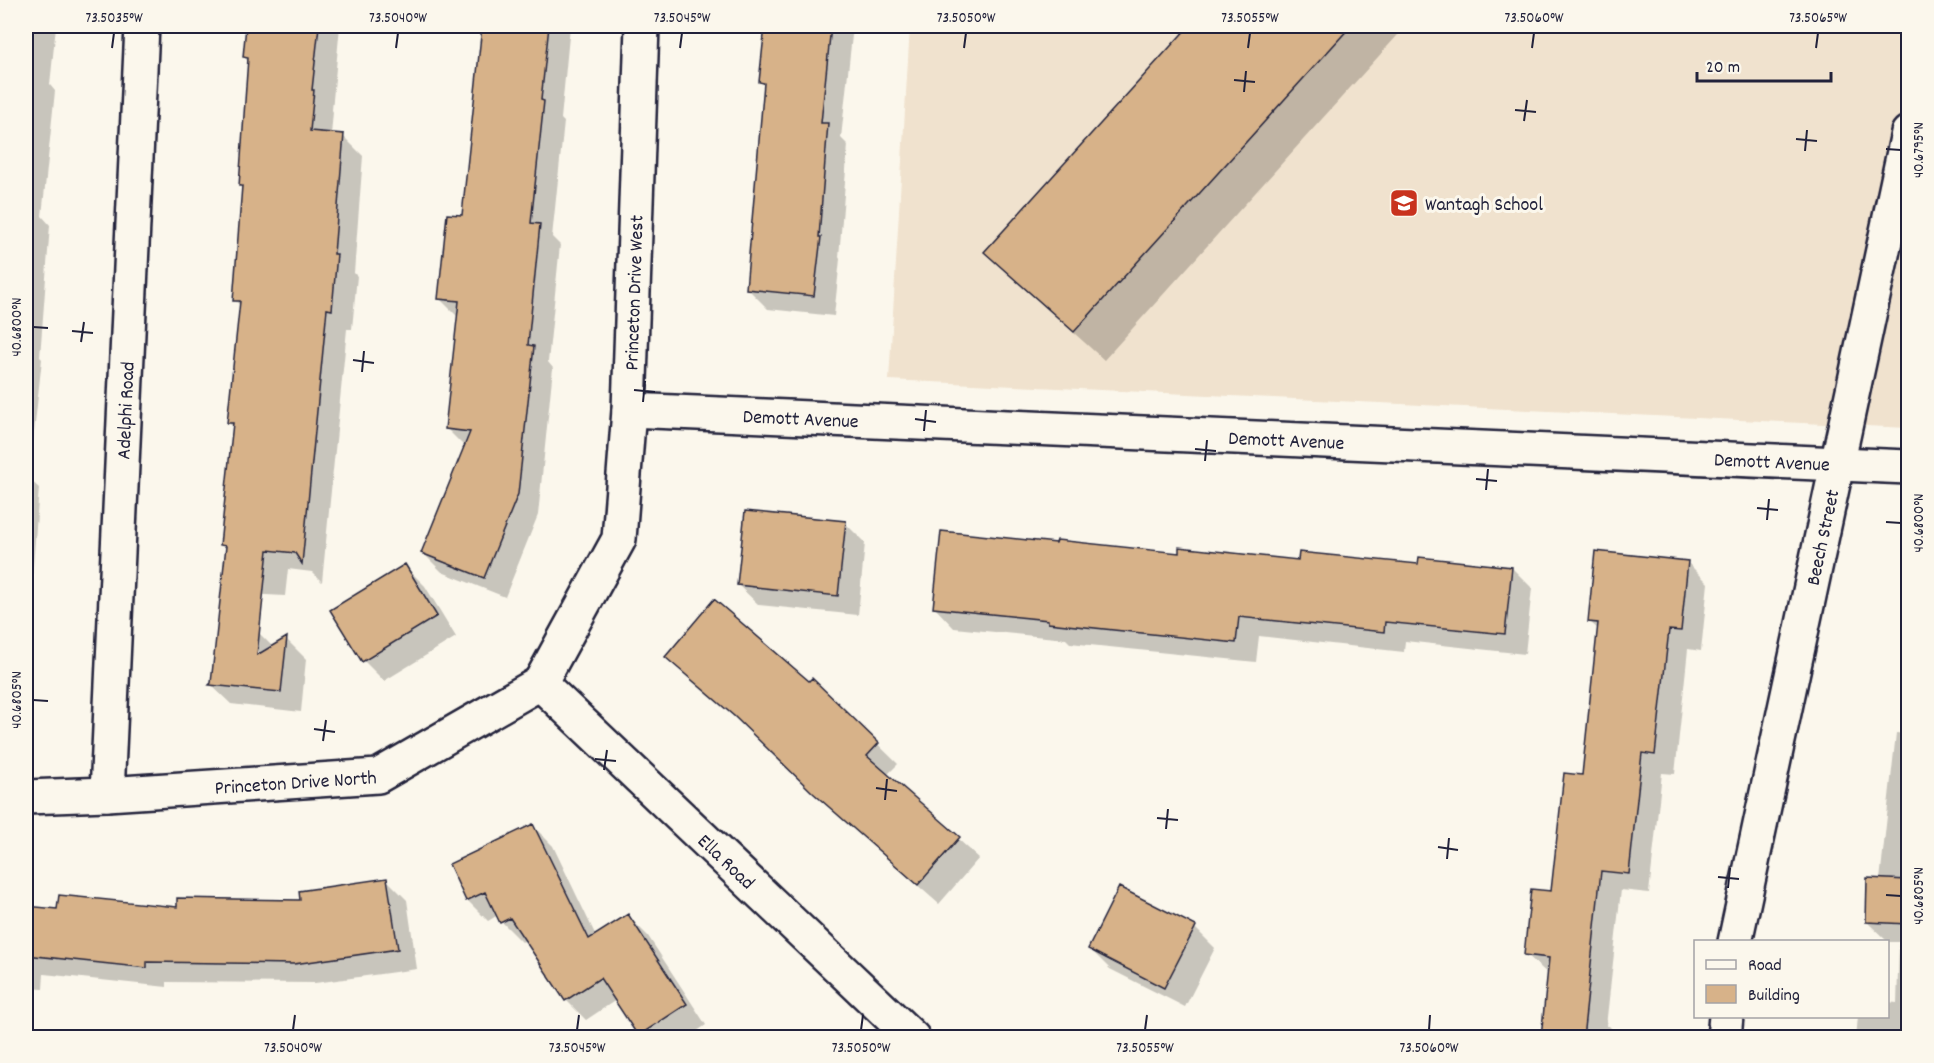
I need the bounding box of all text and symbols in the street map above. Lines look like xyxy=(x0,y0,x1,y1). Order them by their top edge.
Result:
text: 73.5035°W xyxy=(85,8,143,30)
text: 73.5040°W xyxy=(369,8,427,30)
text: 73.5045°W xyxy=(654,8,711,30)
text: 73.5050°W xyxy=(937,8,996,30)
text: 73.5055°W xyxy=(1221,8,1279,30)
text: 73.5060°W xyxy=(1505,8,1564,30)
text: 73.5065°W xyxy=(1789,8,1847,30)
scale bar xyxy=(1697,45,1830,83)
text: 20 m xyxy=(1706,56,1740,81)
text: 40.6795°N xyxy=(1909,122,1931,178)
school or university icon: Wantagh School xyxy=(1388,187,1420,219)
place label: Wantagh School xyxy=(1425,192,1543,220)
street label: Princeton Drive West xyxy=(619,215,653,371)
text: 40.6800°N xyxy=(7,298,29,356)
street label: Adelphi Road xyxy=(111,361,144,460)
street label: Demott Avenue xyxy=(742,404,859,437)
street label: Demott Avenue xyxy=(1228,426,1345,459)
street label: Demott Avenue xyxy=(1713,447,1830,481)
street label: Beech Street xyxy=(1801,487,1848,588)
text: 40.6800°N xyxy=(1909,494,1931,552)
text: 40.6805°N xyxy=(7,671,29,729)
street label: Princeton Drive North xyxy=(214,765,378,804)
street label: Ella Road xyxy=(690,829,760,897)
text: 40.6805°N xyxy=(1909,867,1931,925)
legend xyxy=(1694,940,1889,1018)
text: Road xyxy=(1748,954,1782,979)
text: Building xyxy=(1748,984,1800,1009)
text: 73.5040°W xyxy=(264,1038,322,1060)
text: 73.5045°W xyxy=(549,1038,606,1060)
text: 73.5050°W xyxy=(832,1038,891,1060)
text: 73.5055°W xyxy=(1116,1038,1174,1060)
text: 73.5060°W xyxy=(1400,1038,1459,1060)

